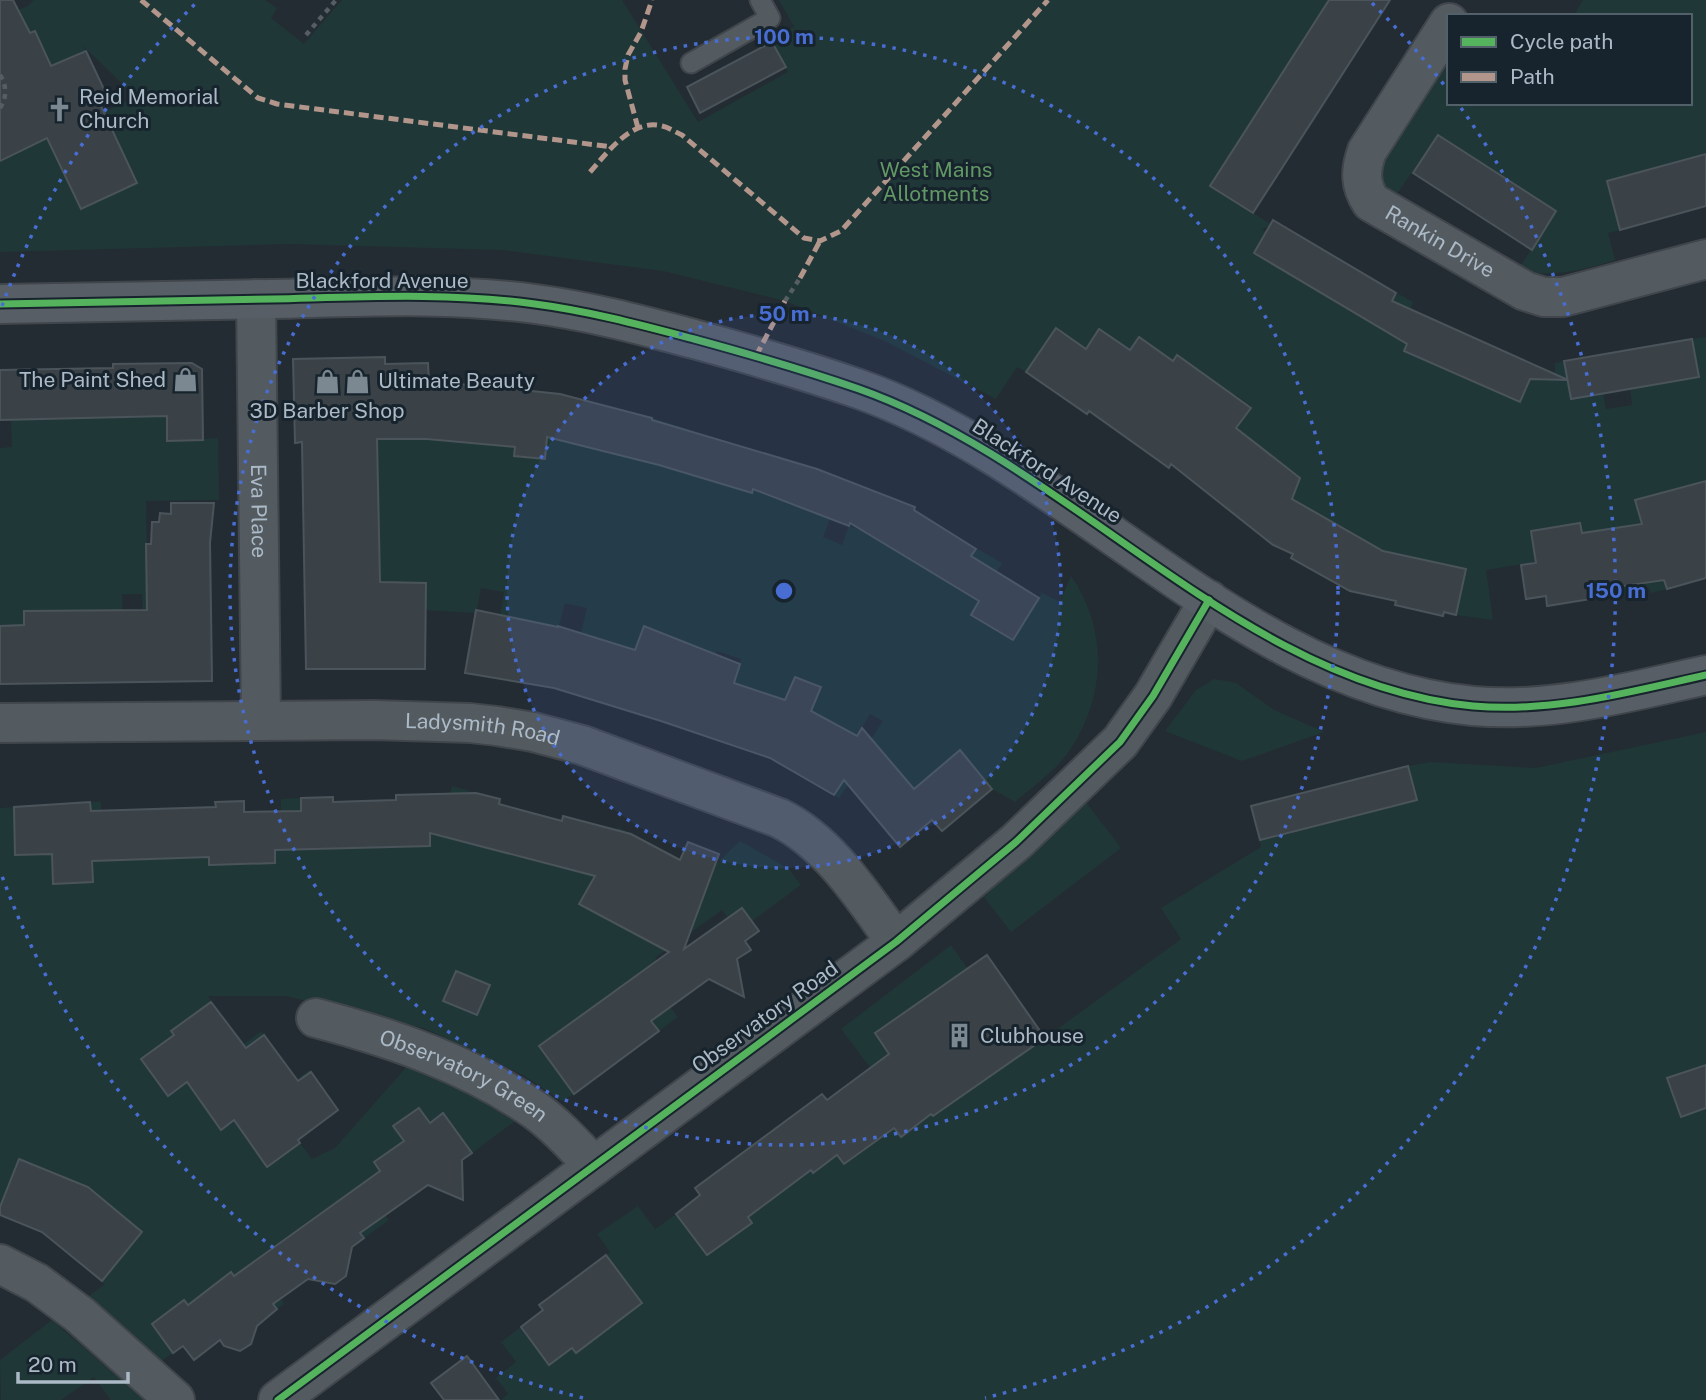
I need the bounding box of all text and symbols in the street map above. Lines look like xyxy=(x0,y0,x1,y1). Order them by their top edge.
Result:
legend xyxy=(1447,14,1692,105)
text: 100 m xyxy=(754,24,814,49)
text: Cycle path xyxy=(1510,29,1613,54)
text: Path xyxy=(1510,64,1555,89)
place label: Reid Memorial Church xyxy=(79,84,219,133)
church icon: Reid Memorial Church xyxy=(45,95,73,123)
park label: West Mains Allotments xyxy=(880,157,992,206)
street label: Rankin Drive xyxy=(1381,200,1499,283)
street label: Blackford Avenue xyxy=(295,268,469,293)
text: 50 m xyxy=(758,301,810,326)
shop icon: The Paint Shed xyxy=(172,366,200,394)
place label: The Paint Shed xyxy=(19,367,166,392)
shop icon: Ultimate Beauty xyxy=(344,367,372,395)
shop icon: 3D Barber Shop xyxy=(313,368,341,396)
place label: Ultimate Beauty xyxy=(378,368,535,393)
place label: 3D Barber Shop xyxy=(249,398,405,423)
street label: Blackford Avenue xyxy=(968,413,1127,528)
street label: Eva Place xyxy=(246,464,272,558)
text: 150 m xyxy=(1586,578,1646,603)
centre of rings xyxy=(772,579,796,603)
street label: Ladysmith Road xyxy=(405,708,563,751)
street label: Observatory Road xyxy=(687,955,843,1078)
building icon: Clubhouse xyxy=(946,1022,974,1050)
place label: Clubhouse xyxy=(980,1023,1084,1048)
street label: Observatory Green xyxy=(376,1024,553,1127)
scale bar xyxy=(18,1340,128,1384)
text: 20 m xyxy=(28,1352,77,1377)

